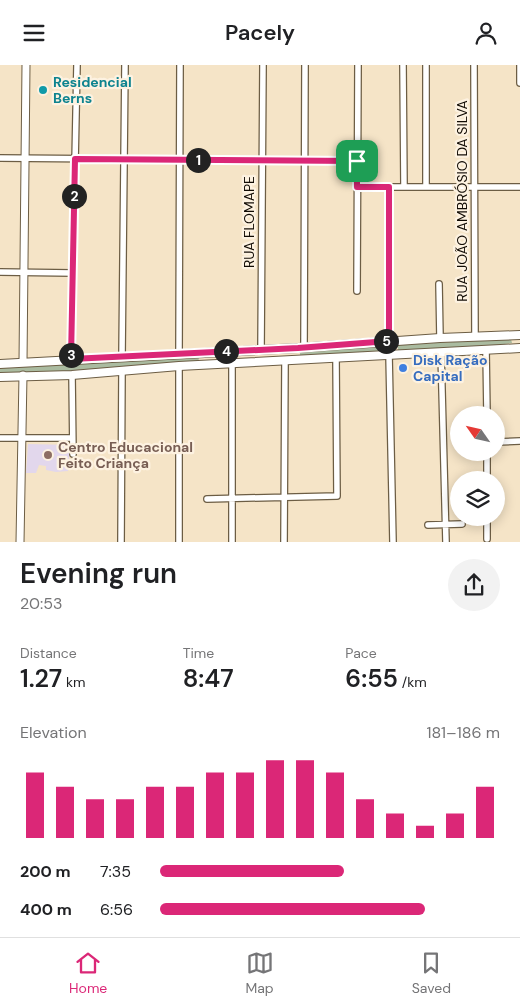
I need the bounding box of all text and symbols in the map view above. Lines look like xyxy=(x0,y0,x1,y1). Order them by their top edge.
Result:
text: Pacely xyxy=(225,18,295,47)
icon: menu xyxy=(20,19,48,47)
icon: person xyxy=(472,19,500,47)
place label: Residencial Berns xyxy=(53,73,132,107)
marker: Residencial Berns xyxy=(37,84,49,96)
street label: RUA JOÃO AMBRÓSIO DA SILVA xyxy=(453,100,471,302)
pin xyxy=(336,140,378,182)
pin: 1 xyxy=(186,147,210,173)
icon: arrive xyxy=(343,147,371,175)
text: 1 xyxy=(196,151,201,169)
street label: RUA FLOMAPE xyxy=(240,176,258,268)
pin: 2 xyxy=(62,183,86,209)
text: 2 xyxy=(70,187,79,205)
pin: 5 xyxy=(374,329,398,353)
text: 5 xyxy=(382,332,391,350)
pin: 4 xyxy=(214,339,238,363)
text: 4 xyxy=(222,342,231,360)
pin: 3 xyxy=(58,343,84,367)
text: 3 xyxy=(67,346,76,364)
place label: Disk Ração Capital xyxy=(413,351,488,385)
marker: Disk Ração Capital xyxy=(397,362,409,374)
north arrow xyxy=(450,406,505,461)
map controls xyxy=(450,406,505,526)
place label: Centro Educacional Feito Criança xyxy=(58,438,193,472)
marker: Centro Educacional Feito Criança xyxy=(42,449,54,461)
button: layers xyxy=(450,471,505,526)
text: Evening run xyxy=(20,555,177,592)
button: share xyxy=(448,559,500,611)
text: 20:53 xyxy=(20,593,62,614)
text: Distance xyxy=(20,644,77,662)
text: Time xyxy=(183,644,214,662)
text: Pace xyxy=(345,644,377,662)
text: 1.27 xyxy=(20,662,62,695)
text: 8:47 xyxy=(183,662,234,695)
text: 6:55 xyxy=(345,662,398,695)
text: km xyxy=(62,673,85,691)
text: /km xyxy=(398,673,427,691)
text: Elevation xyxy=(20,722,87,743)
text: 181–186 m xyxy=(427,722,500,743)
text: 200 m xyxy=(20,861,71,882)
text: 7:35 xyxy=(100,861,131,882)
text: 400 m xyxy=(20,899,72,920)
text: 6:56 xyxy=(100,899,133,920)
tab: Home xyxy=(69,949,107,997)
tab: Map xyxy=(245,949,274,997)
tab: Saved xyxy=(412,949,451,997)

